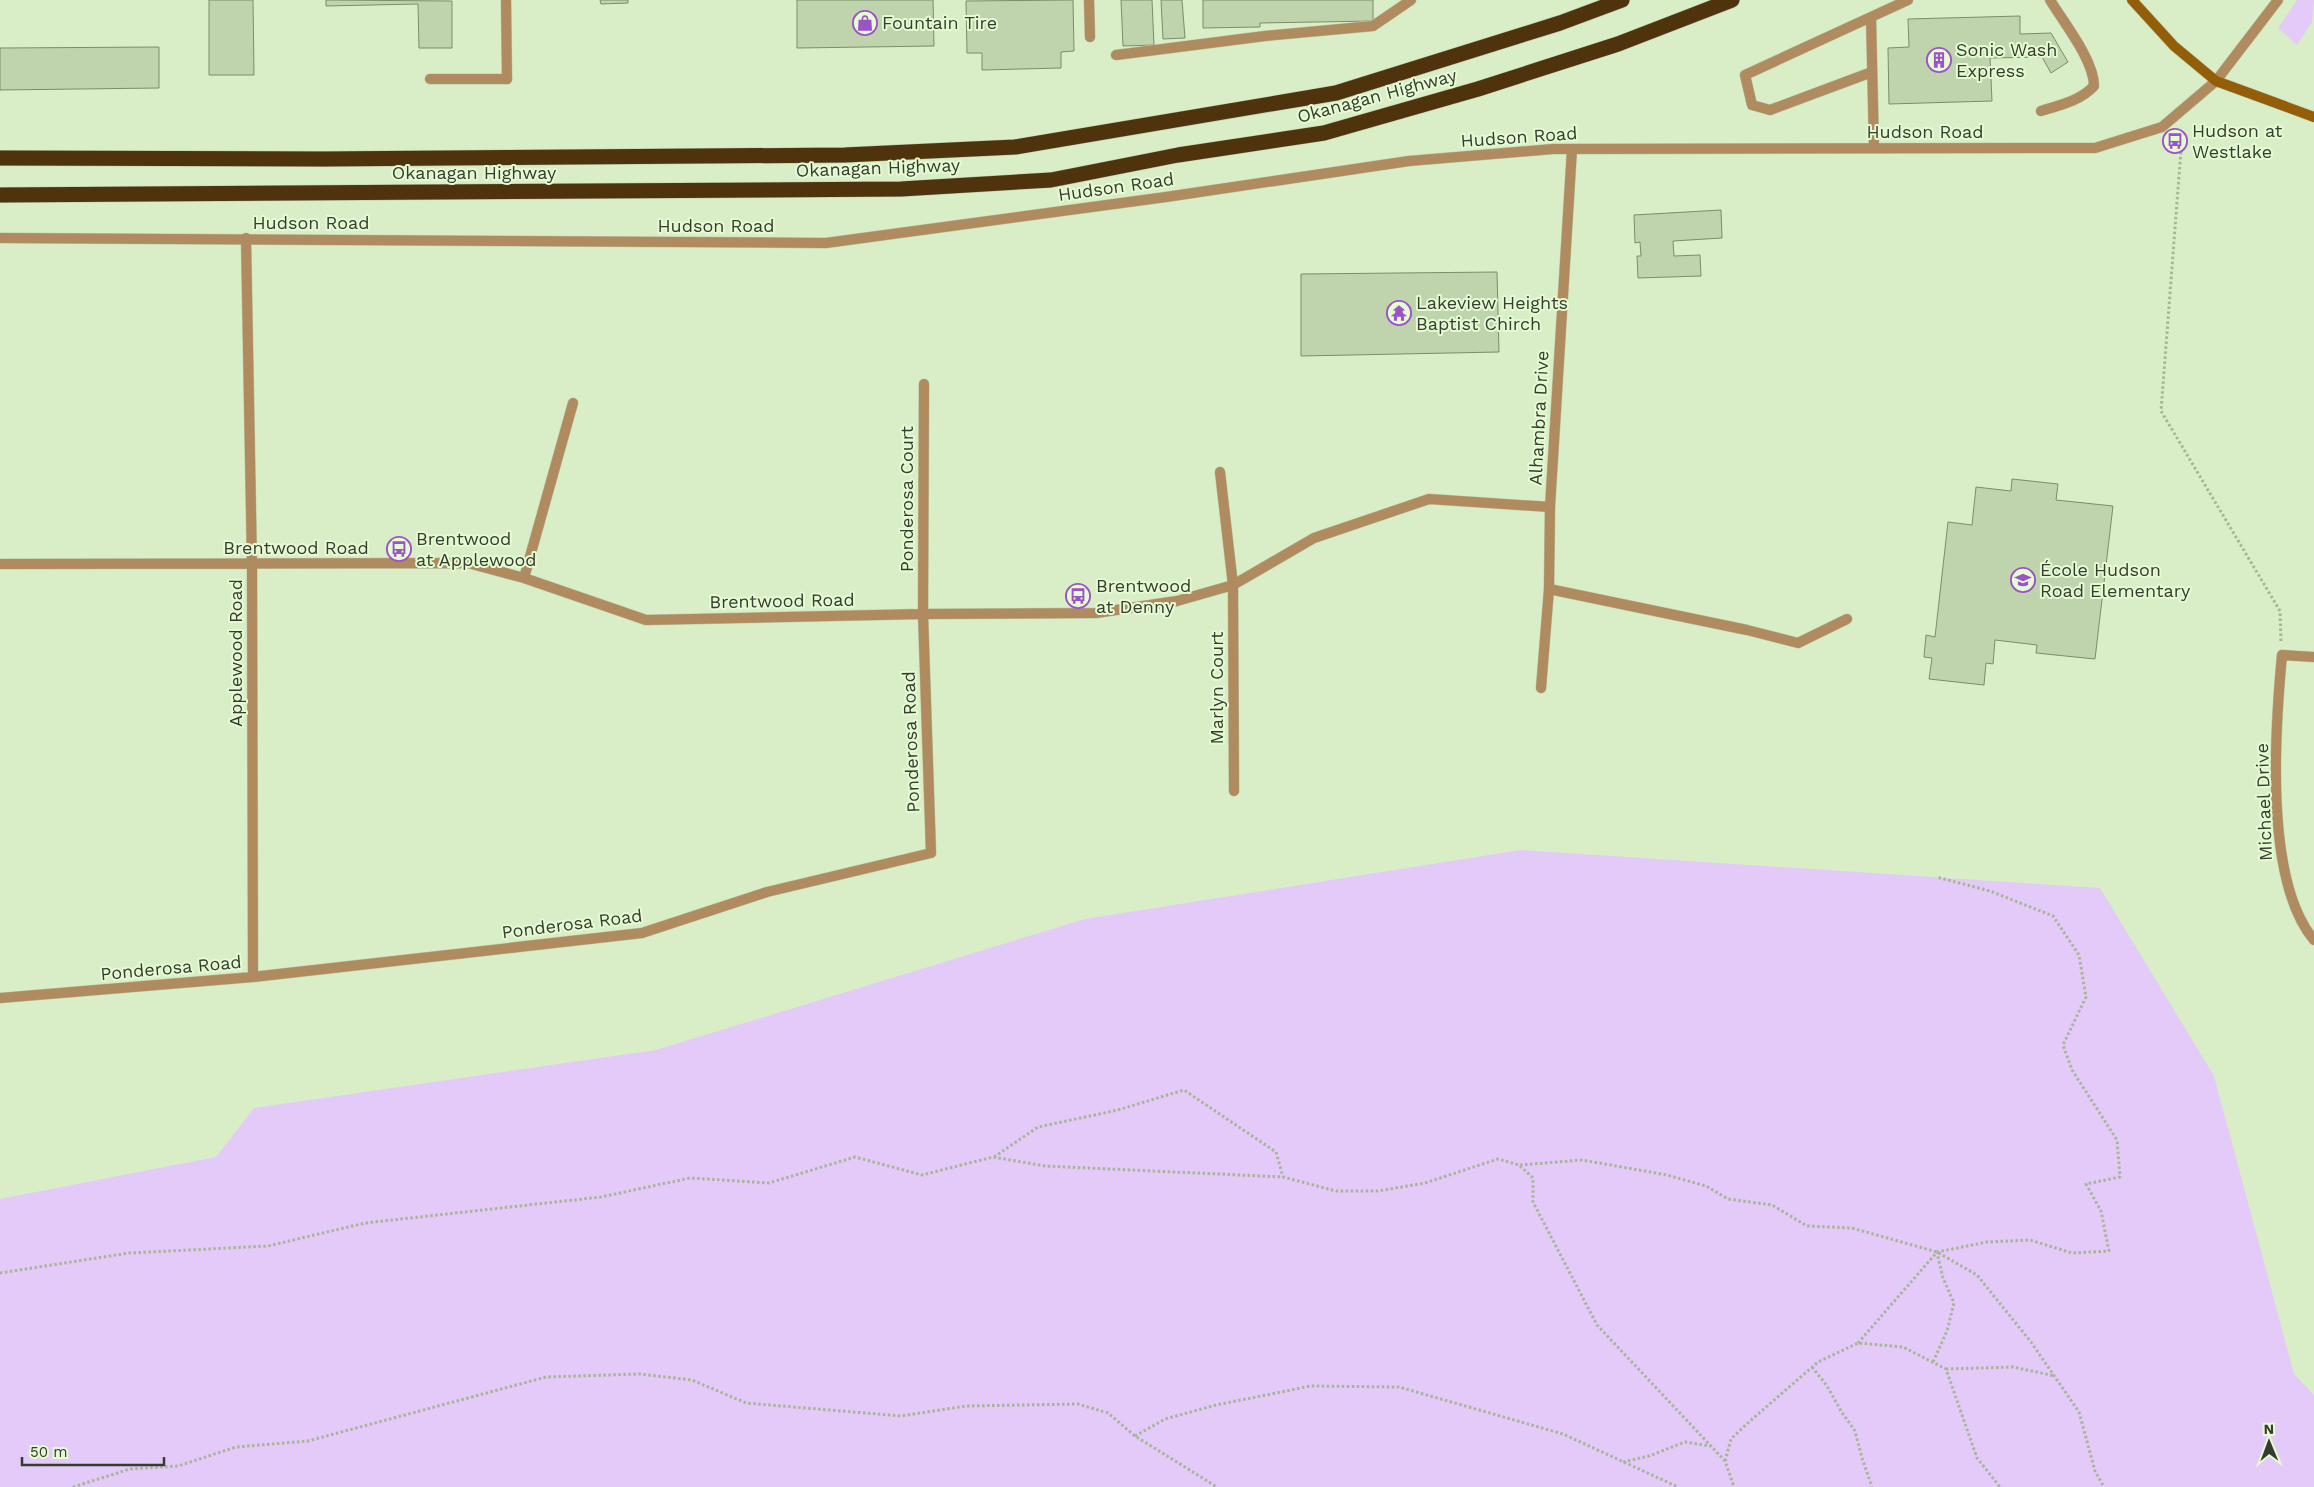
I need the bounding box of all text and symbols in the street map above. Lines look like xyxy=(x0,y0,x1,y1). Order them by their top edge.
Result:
shop icon: Fountain Tire xyxy=(852,10,878,36)
place label: Fountain Tire xyxy=(882,12,997,33)
place label: Sonic Wash Express xyxy=(1956,39,2057,81)
building icon: Sonic Wash Express xyxy=(1926,47,1952,73)
street label: Okanagan Highway xyxy=(1295,64,1460,127)
place label: Hudson at Westlake xyxy=(2192,120,2283,162)
street label: Hudson Road xyxy=(1867,121,1983,142)
street label: Hudson Road xyxy=(1460,122,1578,151)
bus stop icon: Hudson at Westlake xyxy=(2162,128,2188,154)
street label: Okanagan Highway xyxy=(795,154,961,181)
street label: Okanagan Highway xyxy=(392,162,557,183)
street label: Hudson Road xyxy=(1057,168,1175,205)
street label: Hudson Road xyxy=(253,212,369,233)
street label: Hudson Road xyxy=(658,215,774,236)
place label: Lakeview Heights Baptist Chirch xyxy=(1416,292,1568,334)
temple icon: Lakeview Heights Baptist Chirch xyxy=(1386,300,1412,326)
street label: Alhambra Drive xyxy=(1524,350,1553,486)
street label: Ponderosa Court xyxy=(896,425,917,572)
place label: Brentwood at Applewood xyxy=(416,528,537,570)
bus stop icon: Brentwood at Applewood xyxy=(386,536,412,562)
street label: Brentwood Road xyxy=(223,537,369,558)
place label: École Hudson Road Elementary xyxy=(2040,559,2191,601)
school or university icon: École Hudson Road Elementary xyxy=(2010,567,2036,593)
place label: Brentwood at Denny xyxy=(1096,575,1191,617)
street label: Applewood Road xyxy=(225,579,246,727)
bus stop icon: Brentwood at Denny xyxy=(1065,583,1091,609)
street label: Brentwood Road xyxy=(709,589,855,612)
street label: Marlyn Court xyxy=(1206,631,1227,745)
street label: Ponderosa Road xyxy=(898,671,923,813)
street label: Michael Drive xyxy=(2251,743,2276,861)
street label: Ponderosa Road xyxy=(500,904,644,943)
street label: Ponderosa Road xyxy=(99,951,242,984)
north arrow xyxy=(2244,1417,2294,1467)
text: N xyxy=(2263,1421,2274,1437)
scale bar xyxy=(22,1434,165,1466)
text: 50 m xyxy=(30,1443,67,1461)

